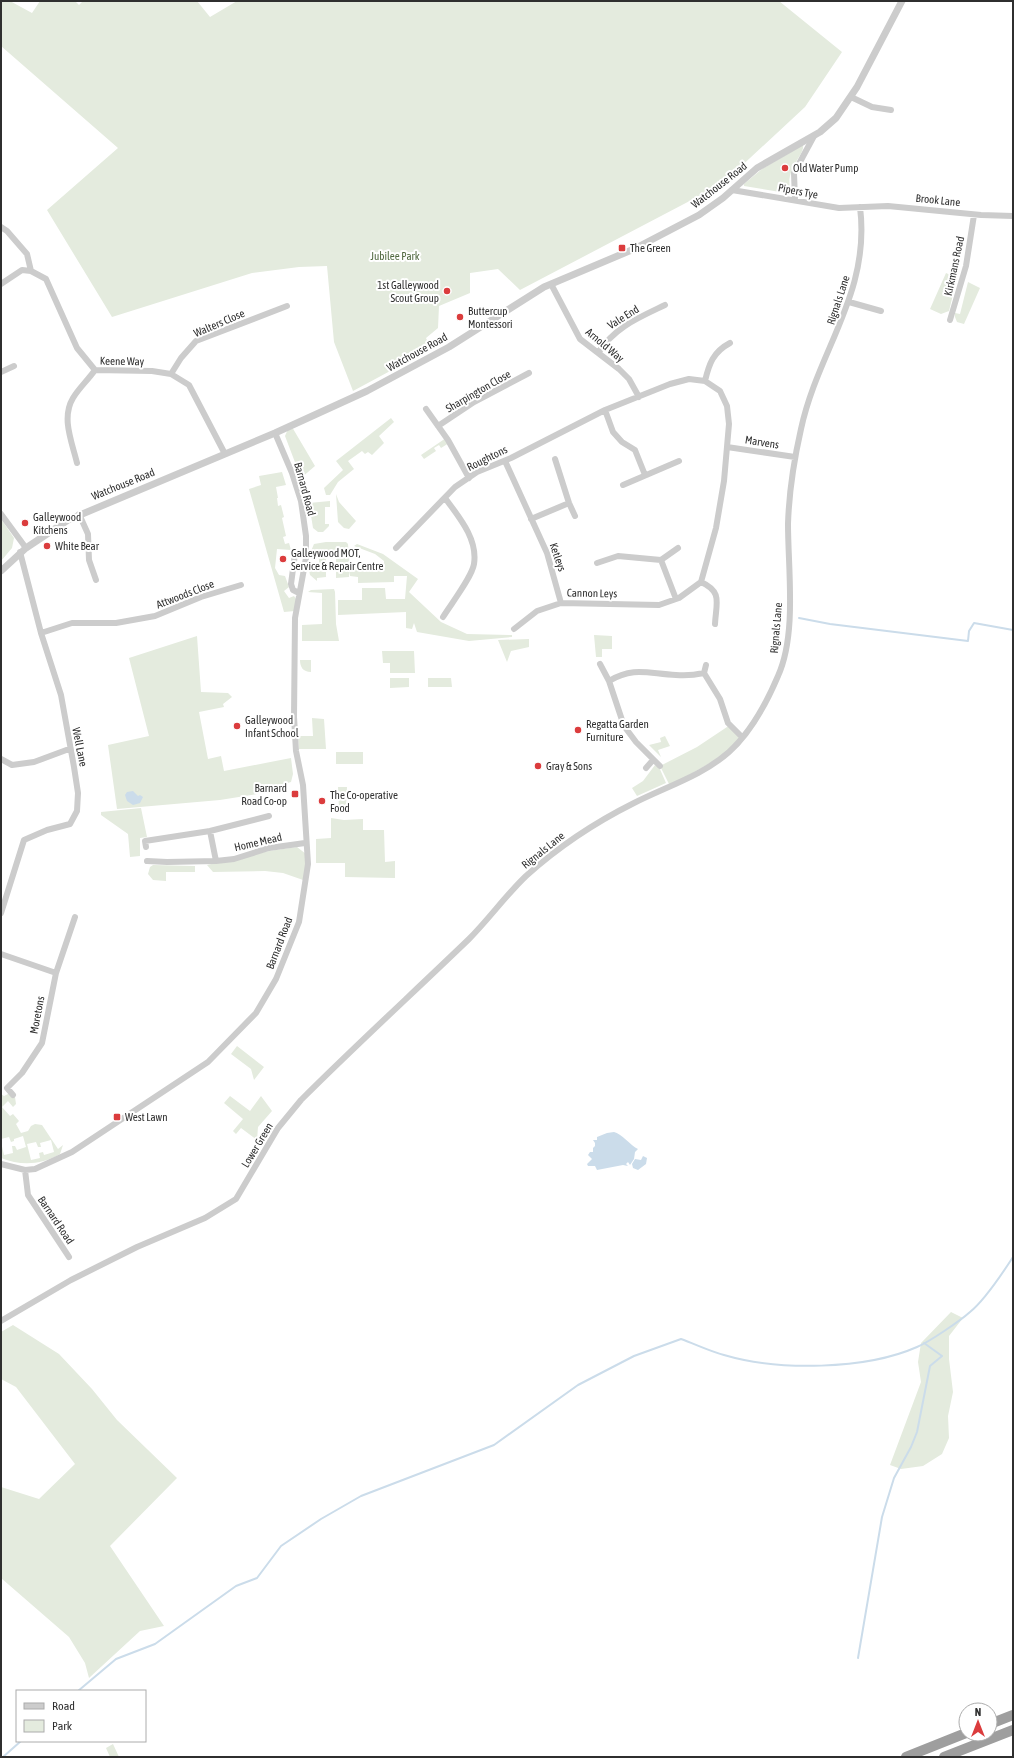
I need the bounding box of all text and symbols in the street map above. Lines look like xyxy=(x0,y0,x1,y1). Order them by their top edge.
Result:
street label: Watchouse Road xyxy=(689,160,749,210)
place label: Old Water Pump xyxy=(793,162,858,174)
marker: Old Water Pump xyxy=(780,163,790,173)
street label: Pipers Tye xyxy=(777,181,819,201)
street label: Brook Lane xyxy=(915,192,961,208)
street label: Kirkmans Road xyxy=(942,235,966,297)
place label: The Green xyxy=(630,242,671,254)
marker: The Green xyxy=(617,243,627,253)
park label: Jubilee Park xyxy=(370,250,420,262)
street label: Rignals Lane xyxy=(824,274,852,326)
place label: 1st Galleywood Scout Group xyxy=(377,279,439,304)
marker: 1st Galleywood Scout Group xyxy=(442,286,452,296)
street label: Vale End xyxy=(605,303,641,331)
place label: Buttercup Montessori xyxy=(468,305,513,330)
street label: Walters Close xyxy=(192,307,246,339)
marker: Buttercup Montessori xyxy=(455,312,465,322)
street label: Arnold Way xyxy=(584,326,627,365)
street label: Watchouse Road xyxy=(385,330,449,374)
street label: Keene Way xyxy=(100,355,145,367)
street label: Sharpington Close xyxy=(443,368,513,414)
street label: Marvens xyxy=(744,433,780,451)
street label: Roughtons xyxy=(465,443,509,473)
street label: Barnard Road xyxy=(292,461,318,517)
street label: Watchouse Road xyxy=(90,466,156,502)
place label: Galleywood Kitchens xyxy=(33,511,81,536)
marker: Galleywood Kitchens xyxy=(20,518,30,528)
place label: White Bear xyxy=(55,540,100,552)
marker: White Bear xyxy=(42,541,52,551)
street label: Ketleys xyxy=(548,541,569,573)
place label: Galleywood MOT, Service & Repair Centre xyxy=(291,547,384,572)
marker: Galleywood MOT, Service & Repair Centre xyxy=(278,554,288,564)
street label: Attwoods Close xyxy=(154,577,216,611)
street label: Cannon Leys xyxy=(567,587,617,599)
street label: Rignals Lane xyxy=(768,602,784,654)
place label: Galleywood Infant School xyxy=(245,714,299,739)
place label: Regatta Garden Furniture xyxy=(586,718,649,743)
marker: Galleywood Infant School xyxy=(232,721,242,731)
marker: Regatta Garden Furniture xyxy=(573,725,583,735)
street label: Well Lane xyxy=(70,726,90,768)
place label: Gray & Sons xyxy=(546,760,592,772)
marker: Gray & Sons xyxy=(533,761,543,771)
place label: Barnard Road Co-op xyxy=(241,782,287,807)
marker: Barnard Road Co-op xyxy=(290,789,300,799)
place label: The Co-operative Food xyxy=(330,789,398,814)
marker: The Co-operative Food xyxy=(317,796,327,806)
street label: Rignals Lane xyxy=(519,829,567,871)
street label: Home Mead xyxy=(233,831,283,853)
street label: Barnard Road xyxy=(264,915,294,971)
street label: Moretons xyxy=(27,995,47,1035)
place label: West Lawn xyxy=(125,1111,167,1123)
marker: West Lawn xyxy=(112,1112,122,1122)
street label: Lower Green xyxy=(239,1121,275,1169)
street label: Barnard Road xyxy=(36,1194,76,1246)
legend xyxy=(16,1690,146,1742)
text: Road xyxy=(52,1699,75,1713)
north arrow xyxy=(958,1702,998,1742)
text: N xyxy=(975,1706,981,1718)
text: Park xyxy=(52,1719,73,1733)

